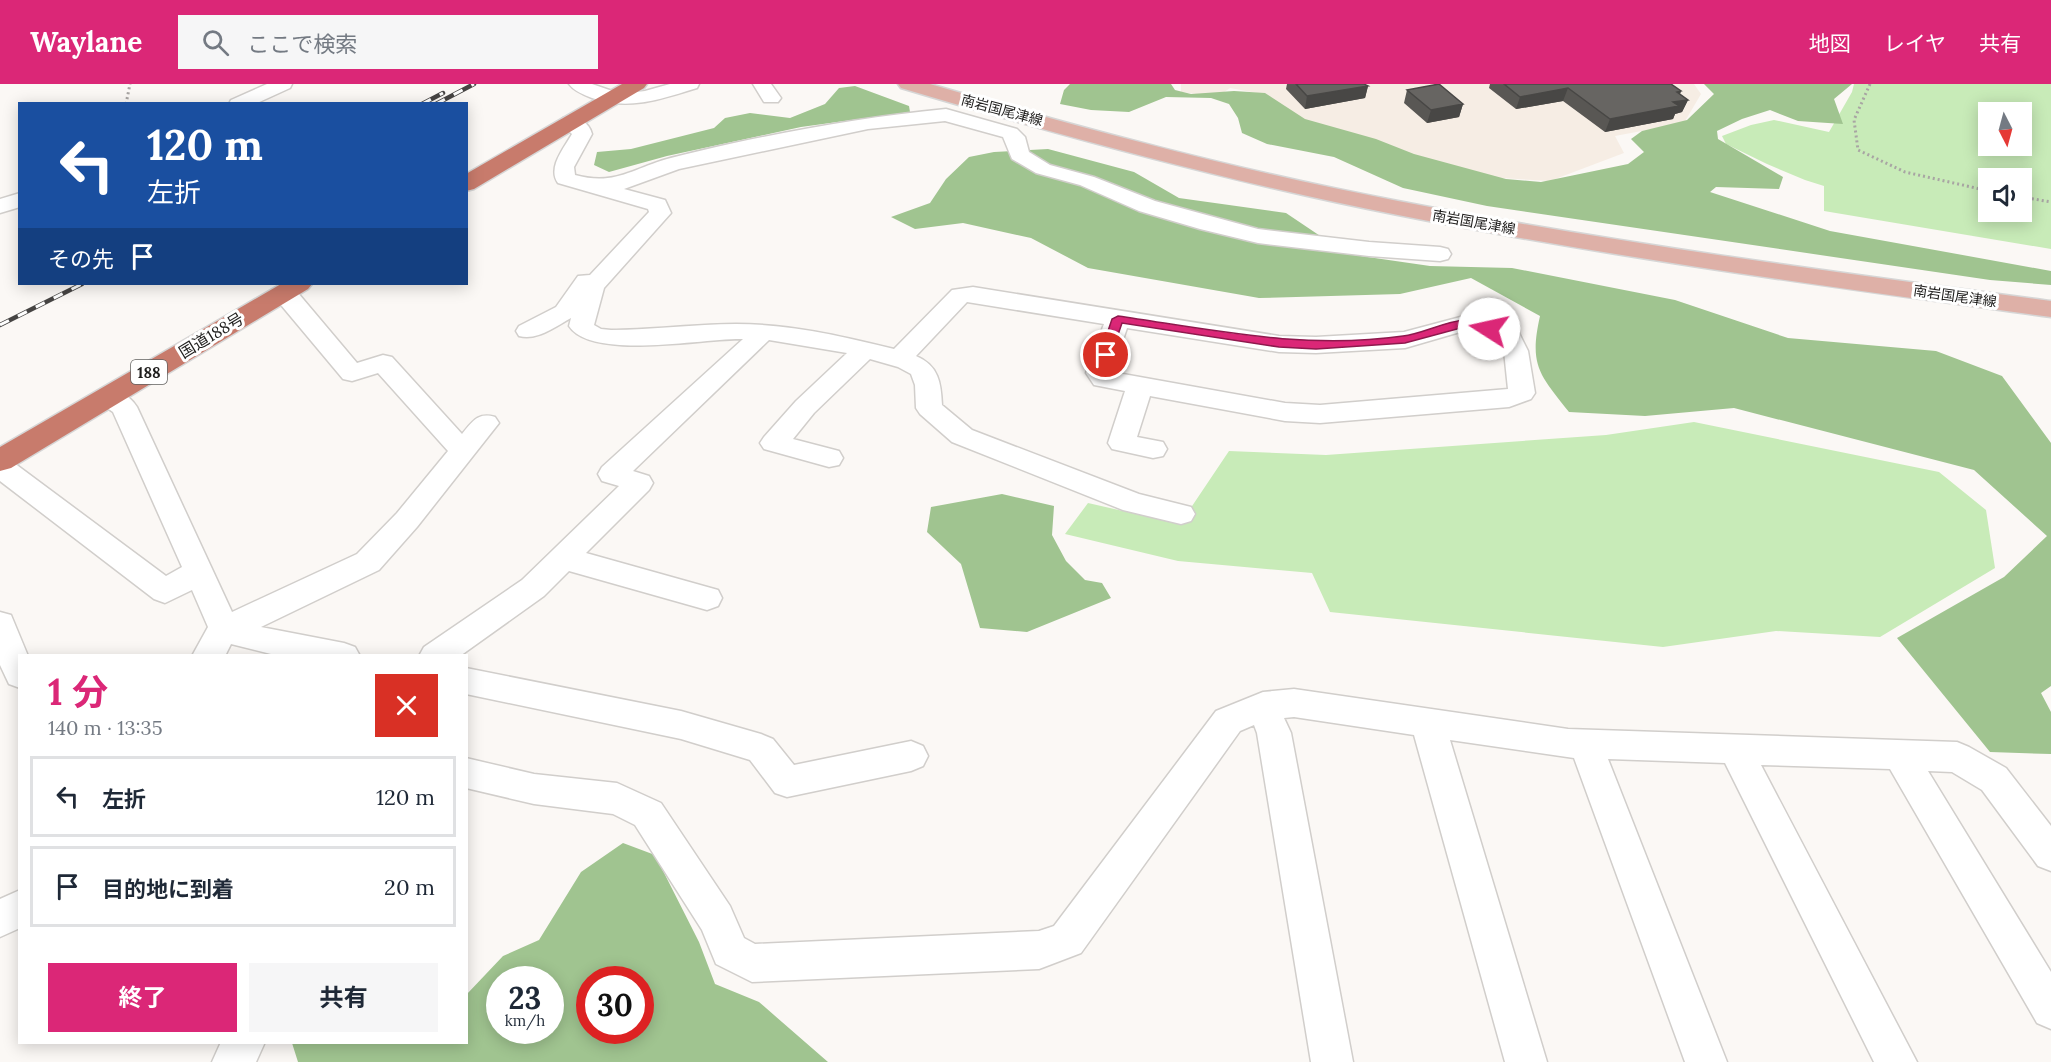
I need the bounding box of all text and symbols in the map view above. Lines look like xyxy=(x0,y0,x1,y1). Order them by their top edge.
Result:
search box xyxy=(178,15,598,69)
text: Waylane xyxy=(30,24,142,60)
icon: search xyxy=(199,26,232,59)
text: ここで検索 xyxy=(247,30,357,58)
text: 地図 xyxy=(1809,30,1851,57)
text: レイヤ xyxy=(1884,30,1946,57)
text: 共有 xyxy=(1979,30,2021,57)
street label: 南岩国尾津線 xyxy=(959,90,1045,130)
north arrow xyxy=(1978,102,2032,156)
map controls xyxy=(1978,102,2032,222)
text: 120 m xyxy=(147,118,263,172)
icon: left xyxy=(48,126,126,204)
button: sound xyxy=(1978,168,2032,222)
text: 左折 xyxy=(147,175,201,209)
street label: 南岩国尾津線 xyxy=(1431,206,1517,238)
icon: arrive xyxy=(126,240,159,273)
text: その先 xyxy=(48,245,114,273)
street label: 南岩国尾津線 xyxy=(1912,281,1998,311)
position arrow xyxy=(1457,297,1521,361)
street label: 国道188号 xyxy=(175,308,247,362)
pin xyxy=(1080,329,1131,380)
icon: arrive xyxy=(1089,338,1122,371)
road number: 188 xyxy=(131,360,167,384)
text: 1 分 xyxy=(48,669,108,715)
button: close xyxy=(375,674,438,737)
text: 140 m · 13:35 xyxy=(48,715,163,740)
icon: left xyxy=(51,780,84,813)
text: 120 m xyxy=(376,783,435,811)
text: 左折 xyxy=(102,785,146,813)
icon: arrive xyxy=(51,870,84,903)
text: 20 m xyxy=(384,873,435,901)
text: 目的地に到着 xyxy=(102,875,234,903)
button: 終了 xyxy=(48,963,237,1032)
button: 共有 xyxy=(249,963,438,1032)
speed limit sign: 30 xyxy=(576,966,654,1044)
text: 23 xyxy=(509,979,541,1017)
text: km/h xyxy=(505,1011,545,1030)

